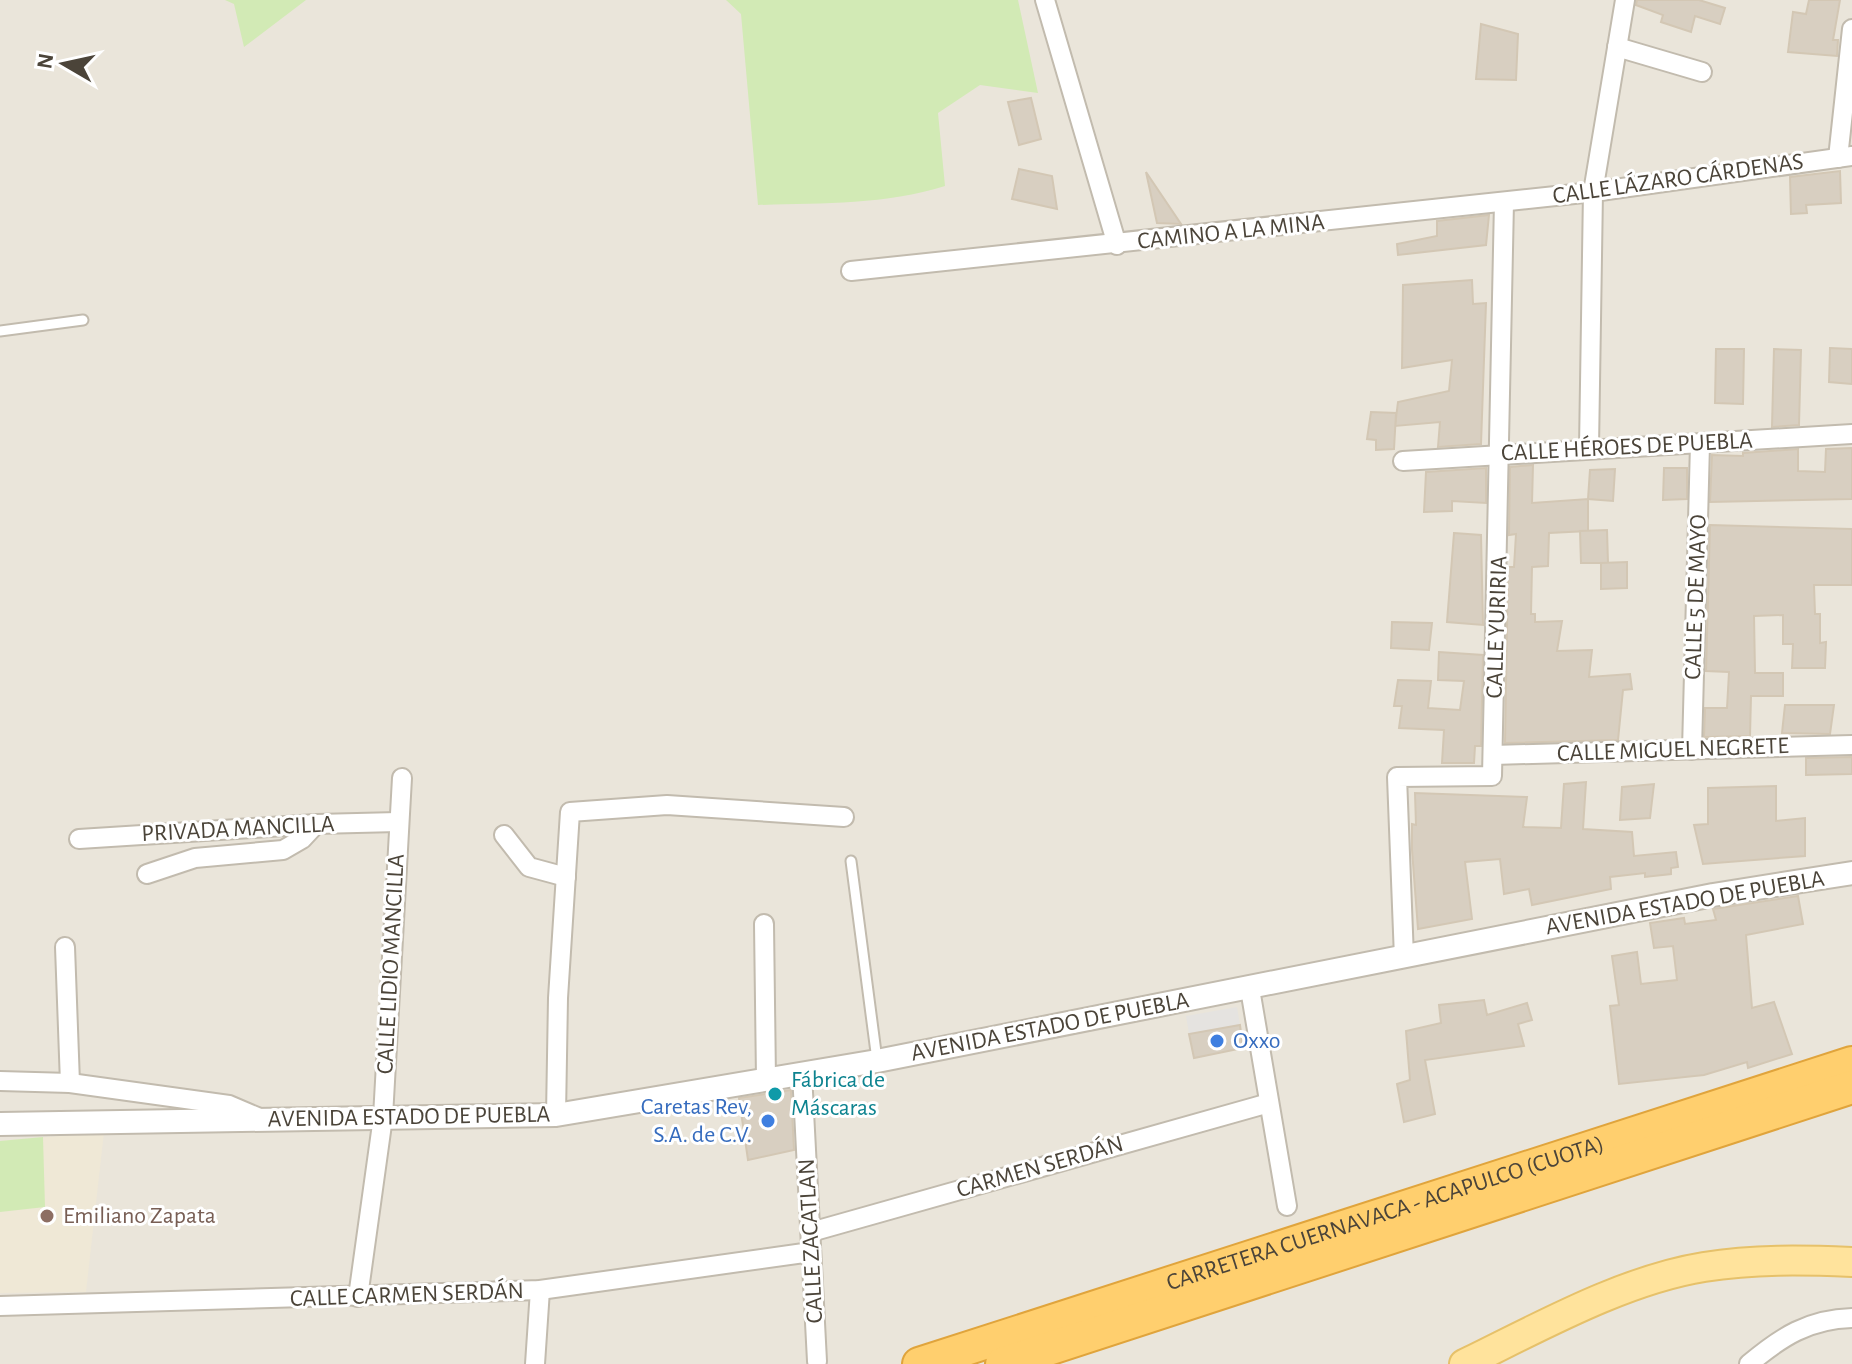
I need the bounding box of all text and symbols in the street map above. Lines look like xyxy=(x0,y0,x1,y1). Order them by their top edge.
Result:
north arrow xyxy=(24,24,104,104)
text: N xyxy=(33,52,57,70)
street label: CALLE LÁZARO CÁRDENAS xyxy=(1551,148,1805,208)
street label: CAMINO A LA MINA xyxy=(1136,210,1326,254)
street label: CALLE HÉROES DE PUEBLA xyxy=(1501,426,1754,466)
street label: CALLE 5 DE MAYO xyxy=(1681,514,1711,680)
street label: CALLE YURIRIA xyxy=(1483,555,1511,699)
street label: CALLE MIGUEL NEGRETE xyxy=(1557,734,1790,766)
street label: PRIVADA MANCILLA xyxy=(141,812,335,846)
street label: CALLE LIDIO MANCILLA xyxy=(373,853,409,1075)
street label: AVENIDA ESTADO DE PUEBLA xyxy=(1544,867,1826,939)
street label: AVENIDA ESTADO DE PUEBLA xyxy=(909,988,1191,1066)
place label: Oxxo xyxy=(1233,1029,1281,1053)
marker: Oxxo xyxy=(1208,1032,1226,1050)
place label: Fábrica de Máscaras xyxy=(791,1068,885,1120)
marker: Fábrica de Máscaras xyxy=(766,1085,784,1103)
place label: Caretas Rev, S.A. de C.V. xyxy=(641,1095,752,1147)
street label: AVENIDA ESTADO DE PUEBLA xyxy=(267,1103,551,1131)
marker: Caretas Rev, S.A. de C.V. xyxy=(759,1112,777,1130)
street label: CARMEN SERDÁN xyxy=(953,1130,1126,1202)
street label: CARRETERA CUERNAVACA - ACAPULCO (CUOTA) xyxy=(1164,1132,1607,1295)
street label: CALLE ZACATLAN xyxy=(795,1158,827,1324)
place label: Emiliano Zapata xyxy=(63,1204,216,1228)
marker: Emiliano Zapata xyxy=(38,1207,56,1225)
street label: CALLE CARMEN SERDÁN xyxy=(290,1277,524,1311)

